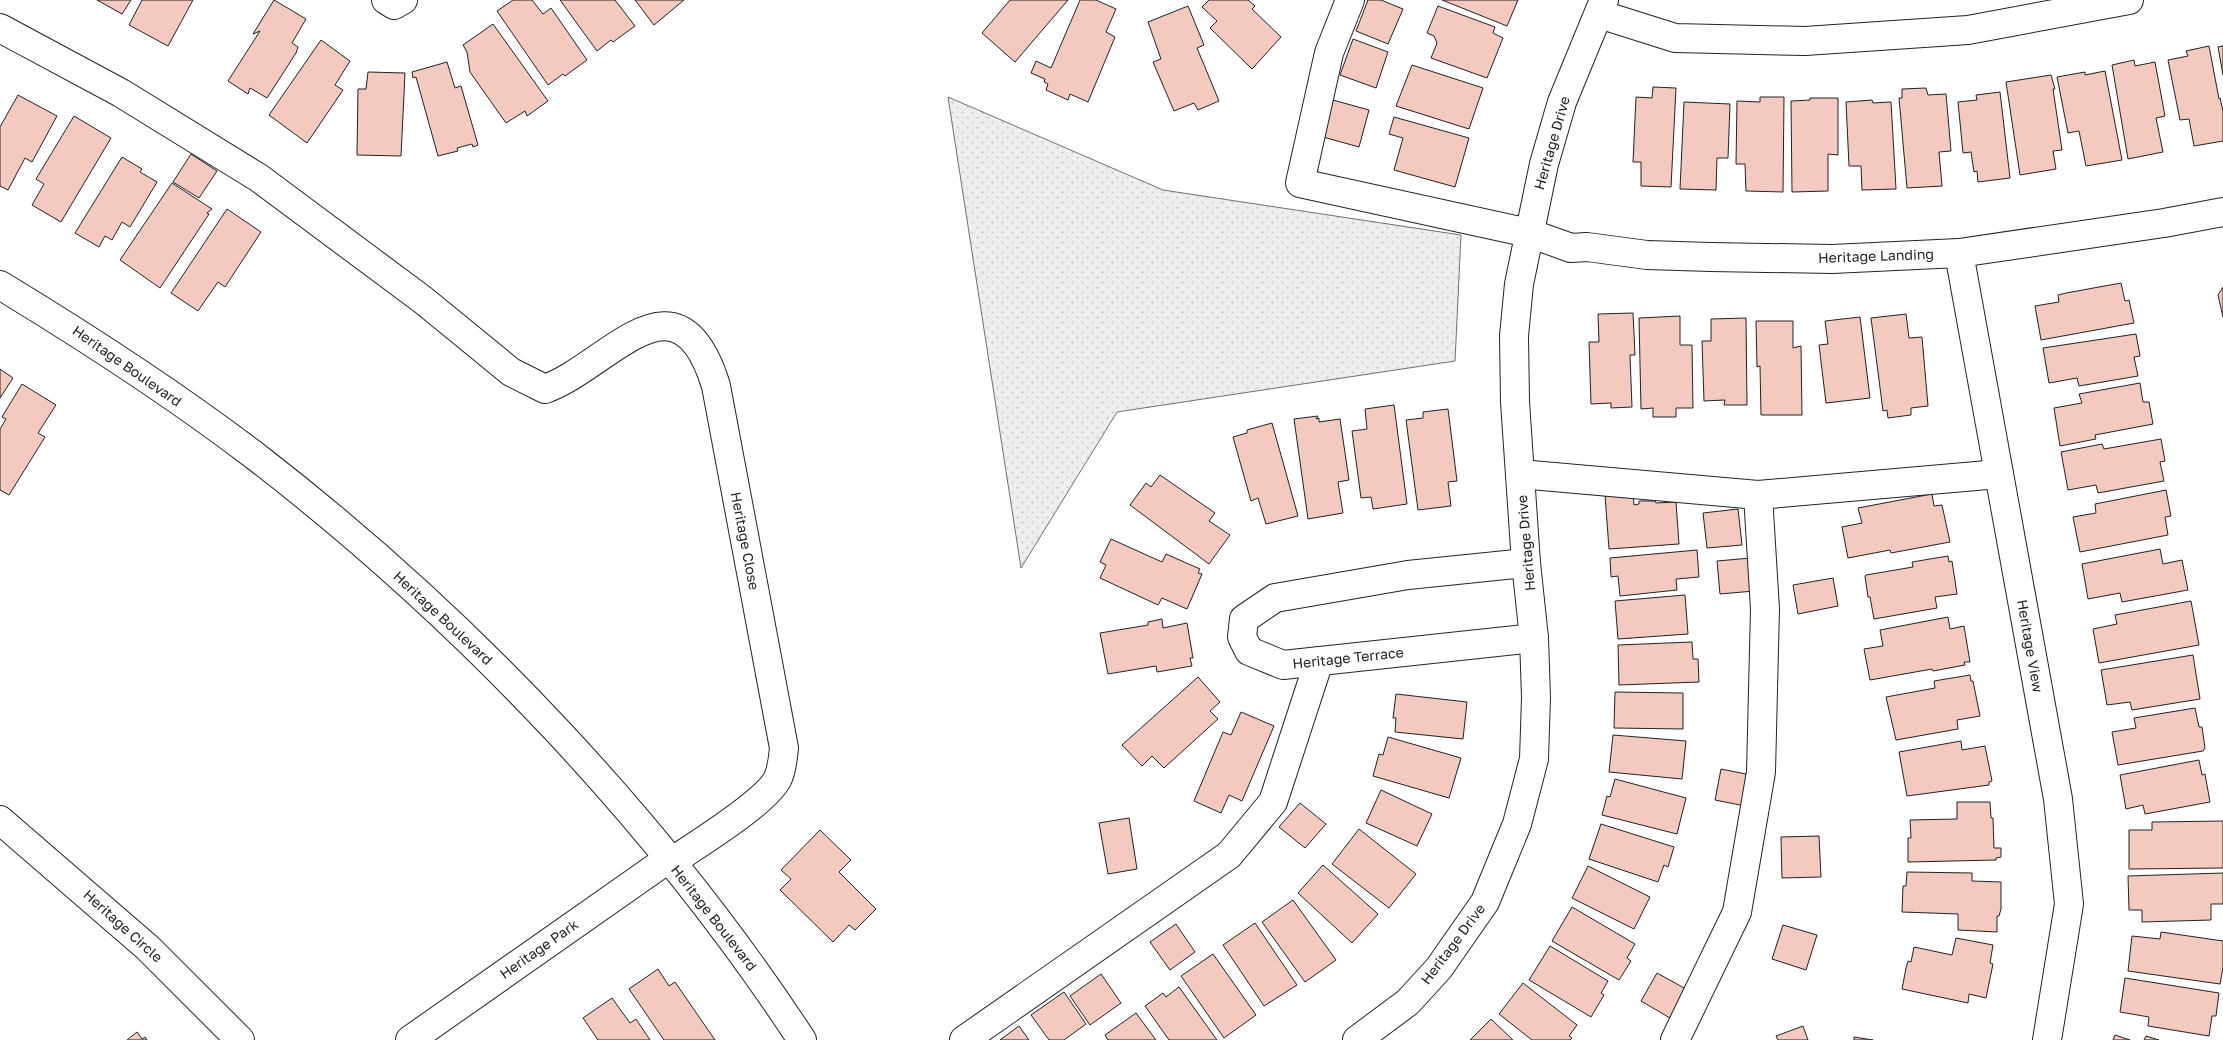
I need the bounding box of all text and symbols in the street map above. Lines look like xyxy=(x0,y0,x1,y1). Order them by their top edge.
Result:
street label: Heritage Drive xyxy=(1530,94,1573,192)
street label: Heritage Landing xyxy=(1818,245,1934,266)
street label: Heritage Boulevard xyxy=(69,322,185,410)
street label: Heritage Close xyxy=(728,490,763,591)
street label: Heritage Drive xyxy=(1513,494,1538,592)
street label: Heritage Boulevard xyxy=(390,567,496,668)
street label: Heritage View xyxy=(2014,598,2047,694)
street label: Heritage Terrace xyxy=(1292,643,1404,672)
street label: Heritage Boulevard xyxy=(668,861,761,974)
street label: Heritage Circle xyxy=(80,886,166,966)
street label: Heritage Drive xyxy=(1417,900,1488,987)
street label: Heritage Park xyxy=(496,915,581,982)

